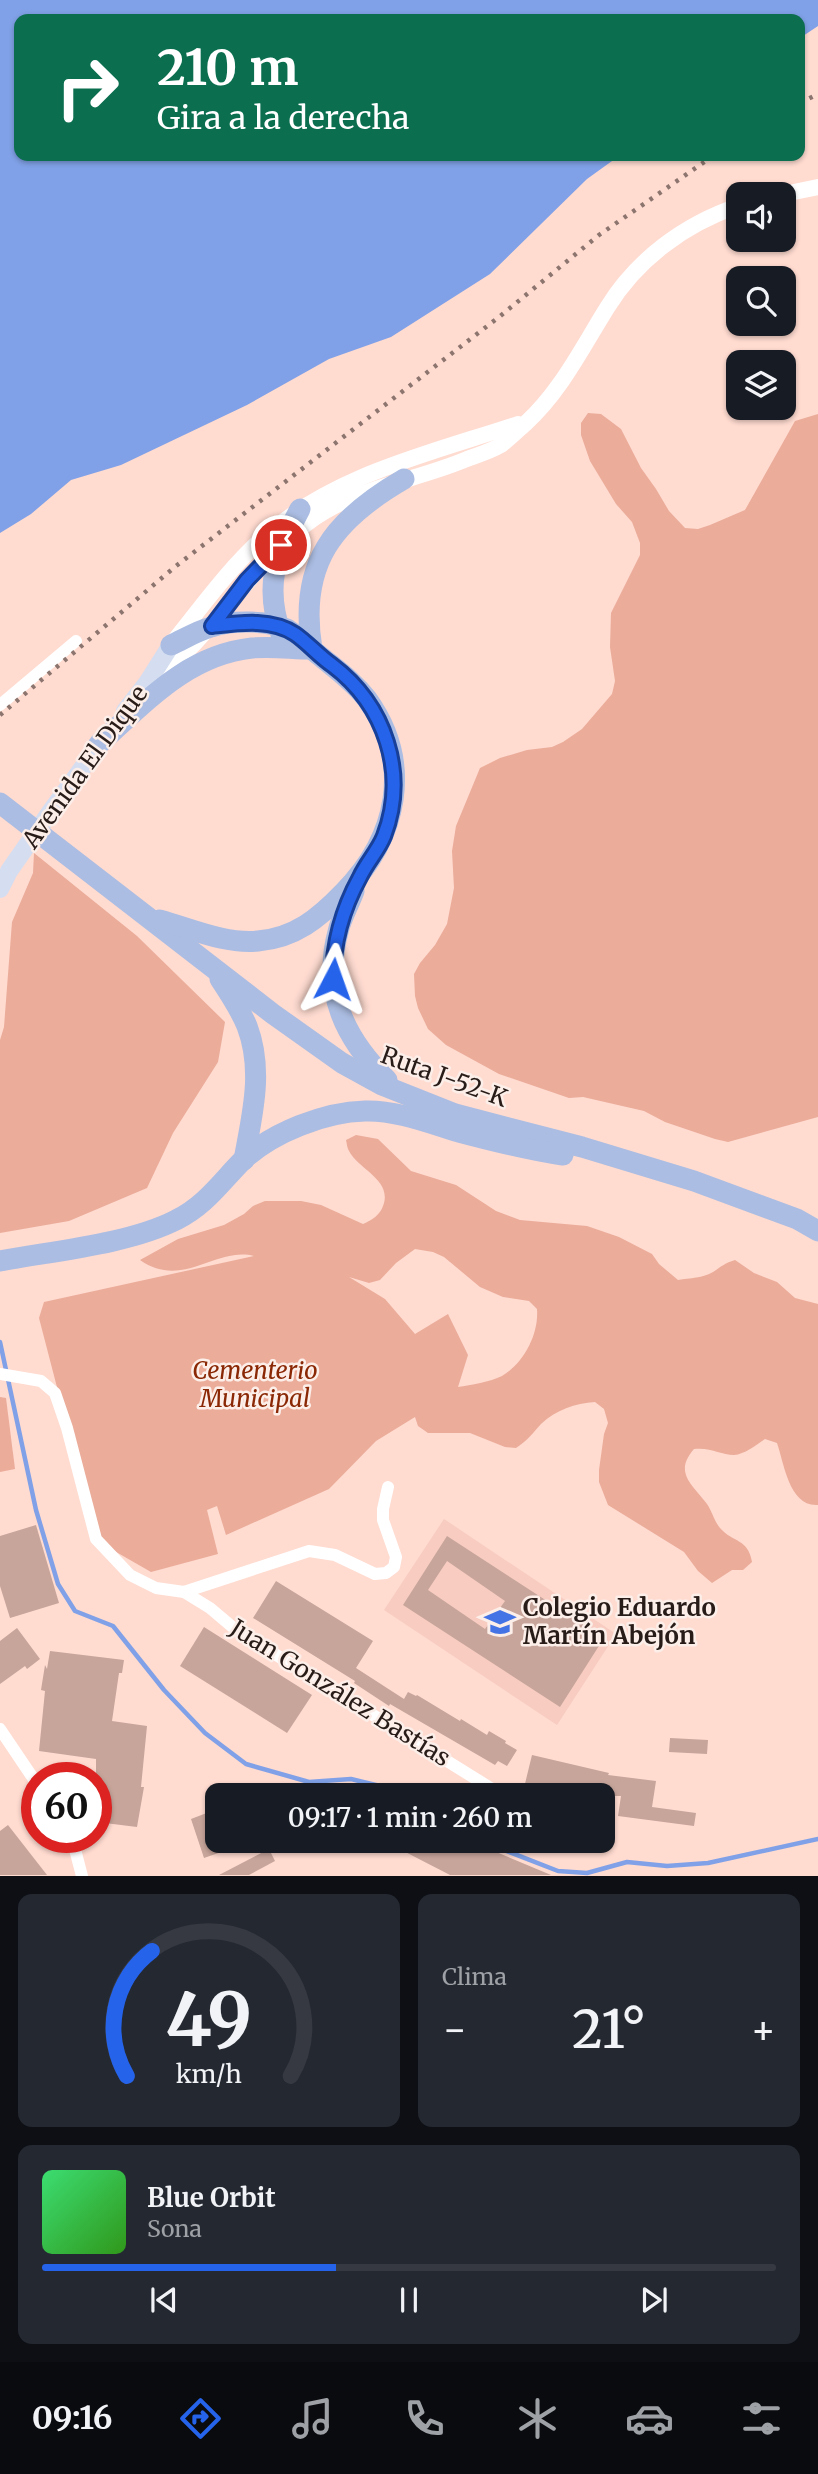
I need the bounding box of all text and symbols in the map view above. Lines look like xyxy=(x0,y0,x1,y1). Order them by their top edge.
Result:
text: 210 m xyxy=(157,37,298,98)
icon: right xyxy=(42,42,133,133)
text: Gira a la derecha xyxy=(157,98,410,138)
map controls xyxy=(726,182,796,420)
button: sound xyxy=(726,182,796,252)
button: search xyxy=(726,266,796,336)
button: layers xyxy=(726,350,796,420)
pin xyxy=(251,515,311,575)
icon: arrive xyxy=(262,526,300,564)
street label: Avenida El Dique xyxy=(14,679,154,855)
position arrow xyxy=(296,942,370,1016)
street label: Ruta J-52-K xyxy=(377,1039,512,1114)
park label: Cementerio Municipal xyxy=(192,1355,318,1414)
place label: Colegio Eduardo Martín Abejón xyxy=(523,1592,716,1651)
school or university icon: Colegio Eduardo Martín Abejón xyxy=(483,1605,517,1639)
street label: Juan González Bastías xyxy=(223,1612,456,1773)
speed limit sign: 60 xyxy=(21,1762,112,1853)
text: 09:17 · 1 min · 260 m xyxy=(288,1801,532,1834)
text: Clima xyxy=(442,1962,507,1991)
text: 49 xyxy=(166,1975,252,2067)
text: 21° xyxy=(572,1997,646,2062)
text: − xyxy=(442,2006,467,2053)
text: + xyxy=(751,2006,776,2053)
text: km/h xyxy=(176,2058,242,2090)
text: Blue Orbit xyxy=(147,2181,276,2214)
text: Sona xyxy=(147,2214,202,2243)
icon: previous xyxy=(145,2281,183,2319)
icon: pause xyxy=(390,2281,428,2319)
icon: next xyxy=(635,2281,673,2319)
icon: directions xyxy=(176,2394,225,2443)
icon: music xyxy=(288,2394,337,2443)
icon: phone xyxy=(400,2394,449,2443)
icon: climate xyxy=(513,2394,562,2443)
icon: car xyxy=(625,2394,674,2443)
icon: filters xyxy=(737,2394,786,2443)
text: 09:16 xyxy=(32,2398,113,2438)

